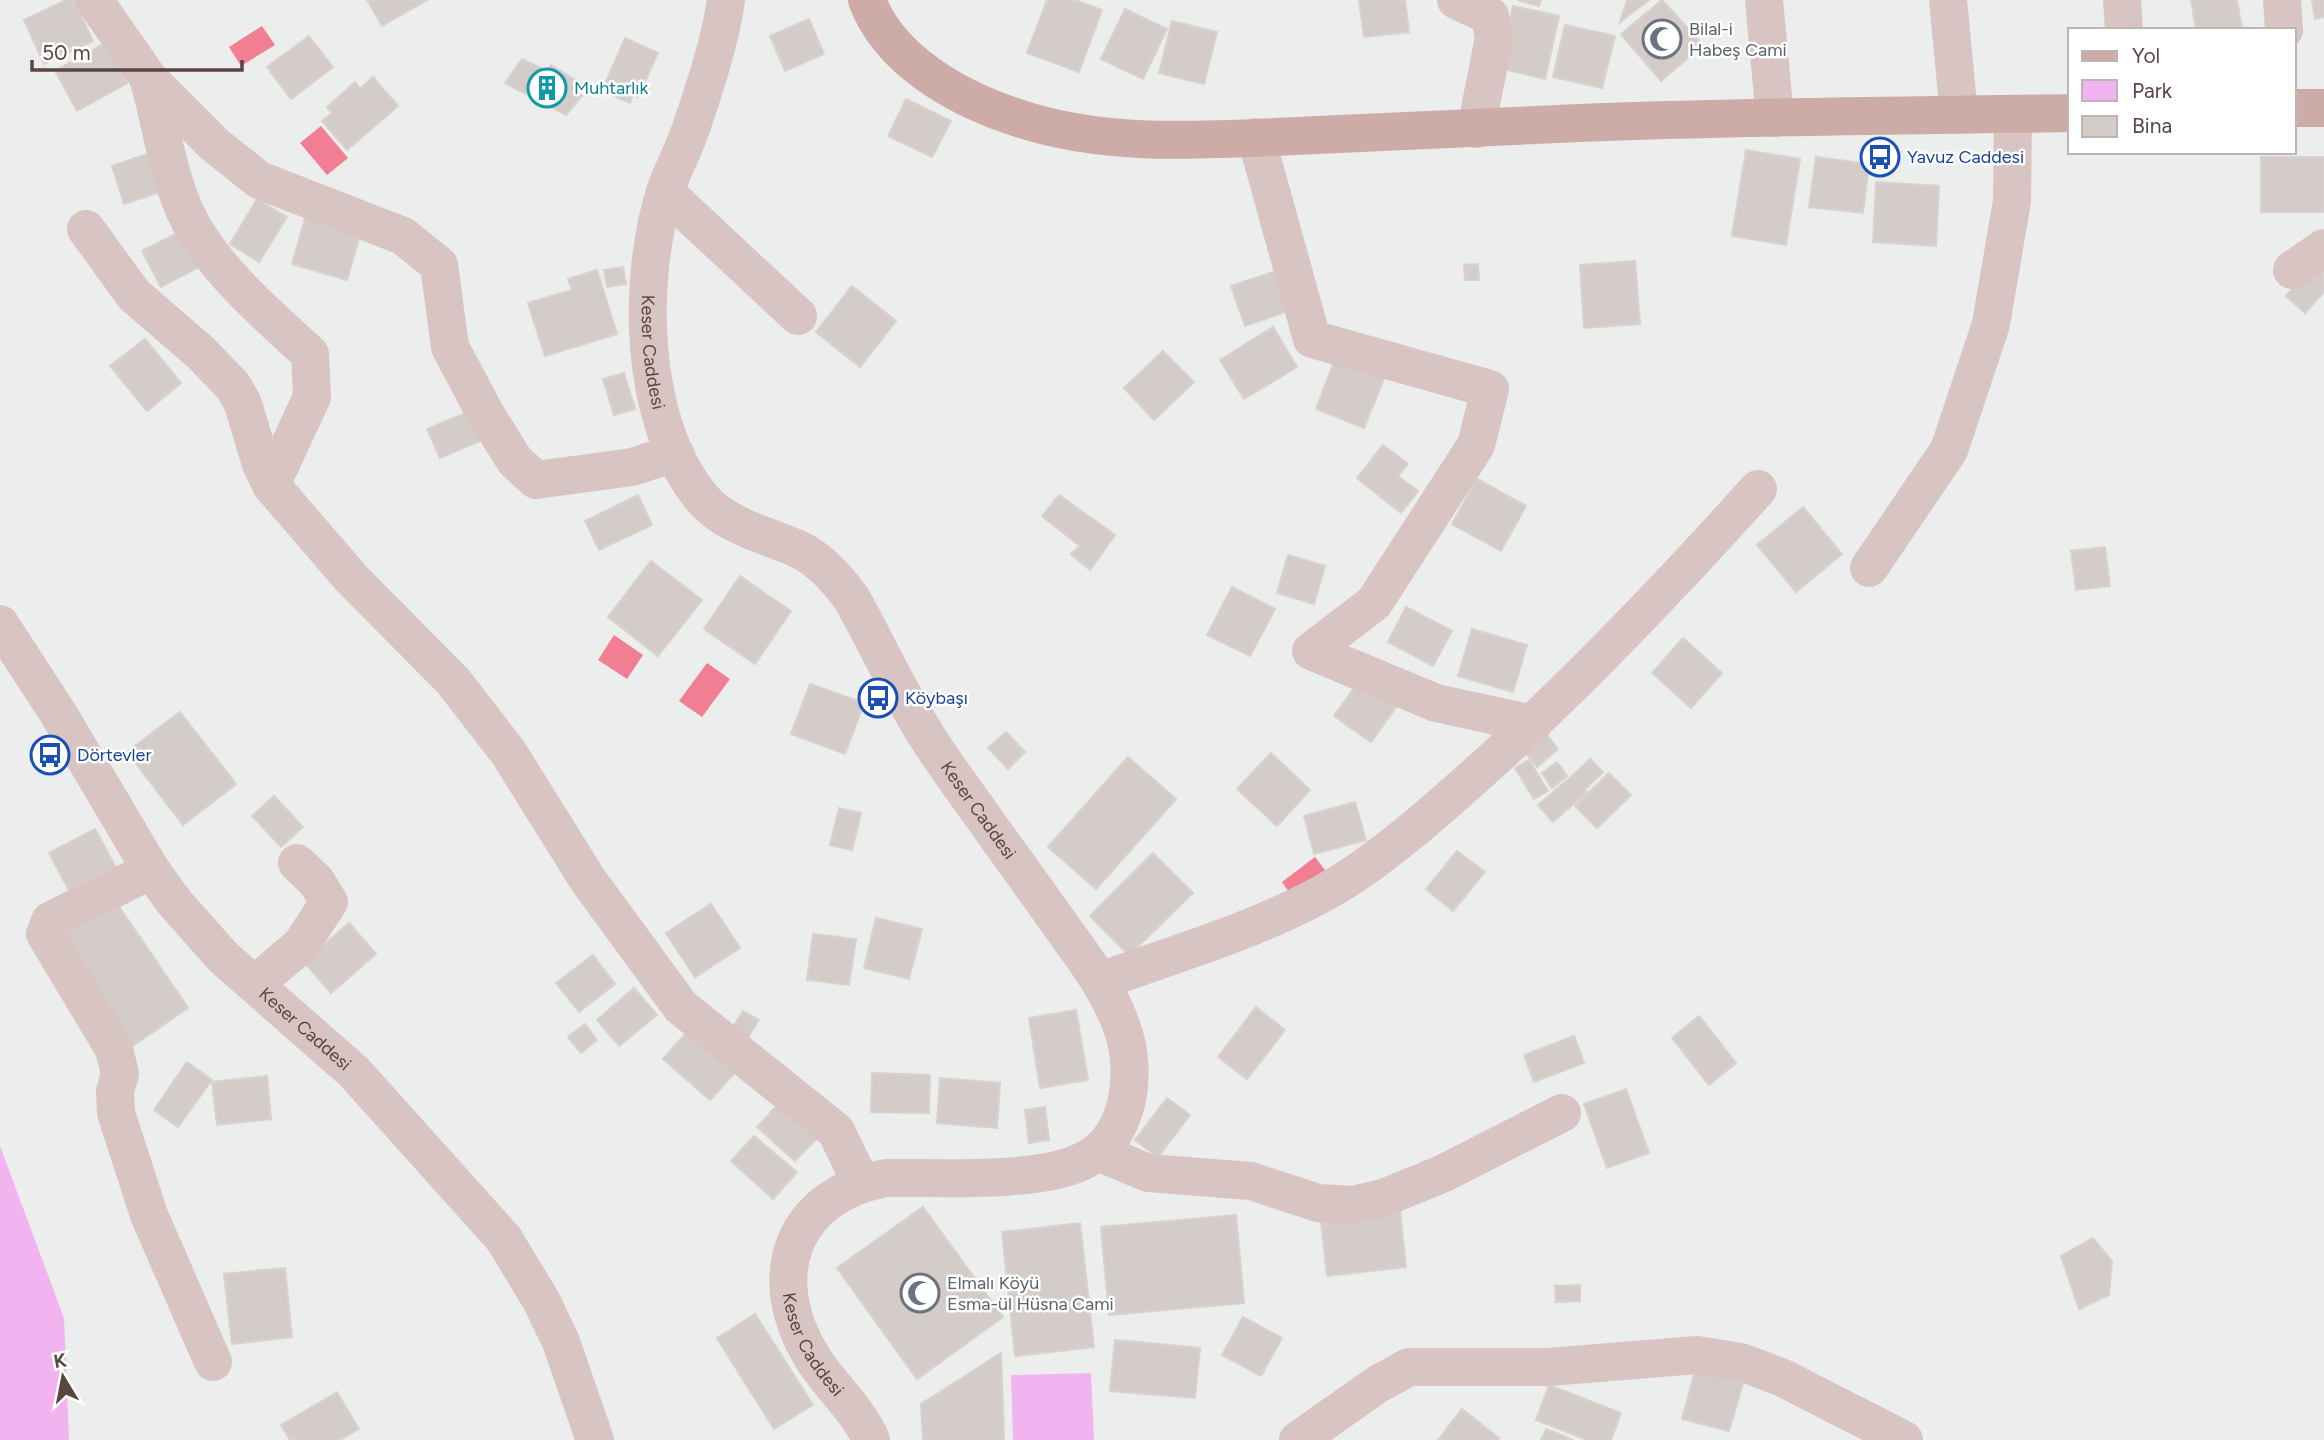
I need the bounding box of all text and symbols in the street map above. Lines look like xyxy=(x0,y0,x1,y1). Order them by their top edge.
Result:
mosque icon: Bilal-i Habeş Cami xyxy=(1641,18,1683,60)
place label: Bilal-i Habeş Cami xyxy=(1689,18,1787,61)
scale bar xyxy=(32,28,242,72)
legend xyxy=(2068,28,2296,154)
text: 50 m xyxy=(42,40,91,65)
text: Yol xyxy=(2132,43,2160,68)
building icon: Muhtarlık xyxy=(526,67,568,109)
place label: Muhtarlık xyxy=(574,77,648,99)
text: Park xyxy=(2132,78,2173,103)
text: Bina xyxy=(2132,113,2172,138)
bus stop icon: Yavuz Caddesi xyxy=(1859,136,1901,178)
place label: Yavuz Caddesi xyxy=(1907,146,2024,168)
street label: Keser Caddesi xyxy=(637,294,670,412)
bus stop icon: Köybaşı xyxy=(857,677,899,719)
place label: Köybaşı xyxy=(905,687,968,709)
bus stop icon: Dörtevler xyxy=(29,734,71,776)
place label: Dörtevler xyxy=(77,744,152,766)
street label: Keser Caddesi xyxy=(936,757,1021,864)
street label: Keser Caddesi xyxy=(255,983,356,1075)
mosque icon: Elmalı Köyü Esma-ül Hüsna Cami xyxy=(899,1272,941,1314)
place label: Elmalı Köyü Esma-ül Hüsna Cami xyxy=(947,1272,1114,1315)
street label: Keser Caddesi xyxy=(778,1291,848,1401)
north arrow xyxy=(28,1342,98,1412)
text: K xyxy=(52,1348,69,1373)

